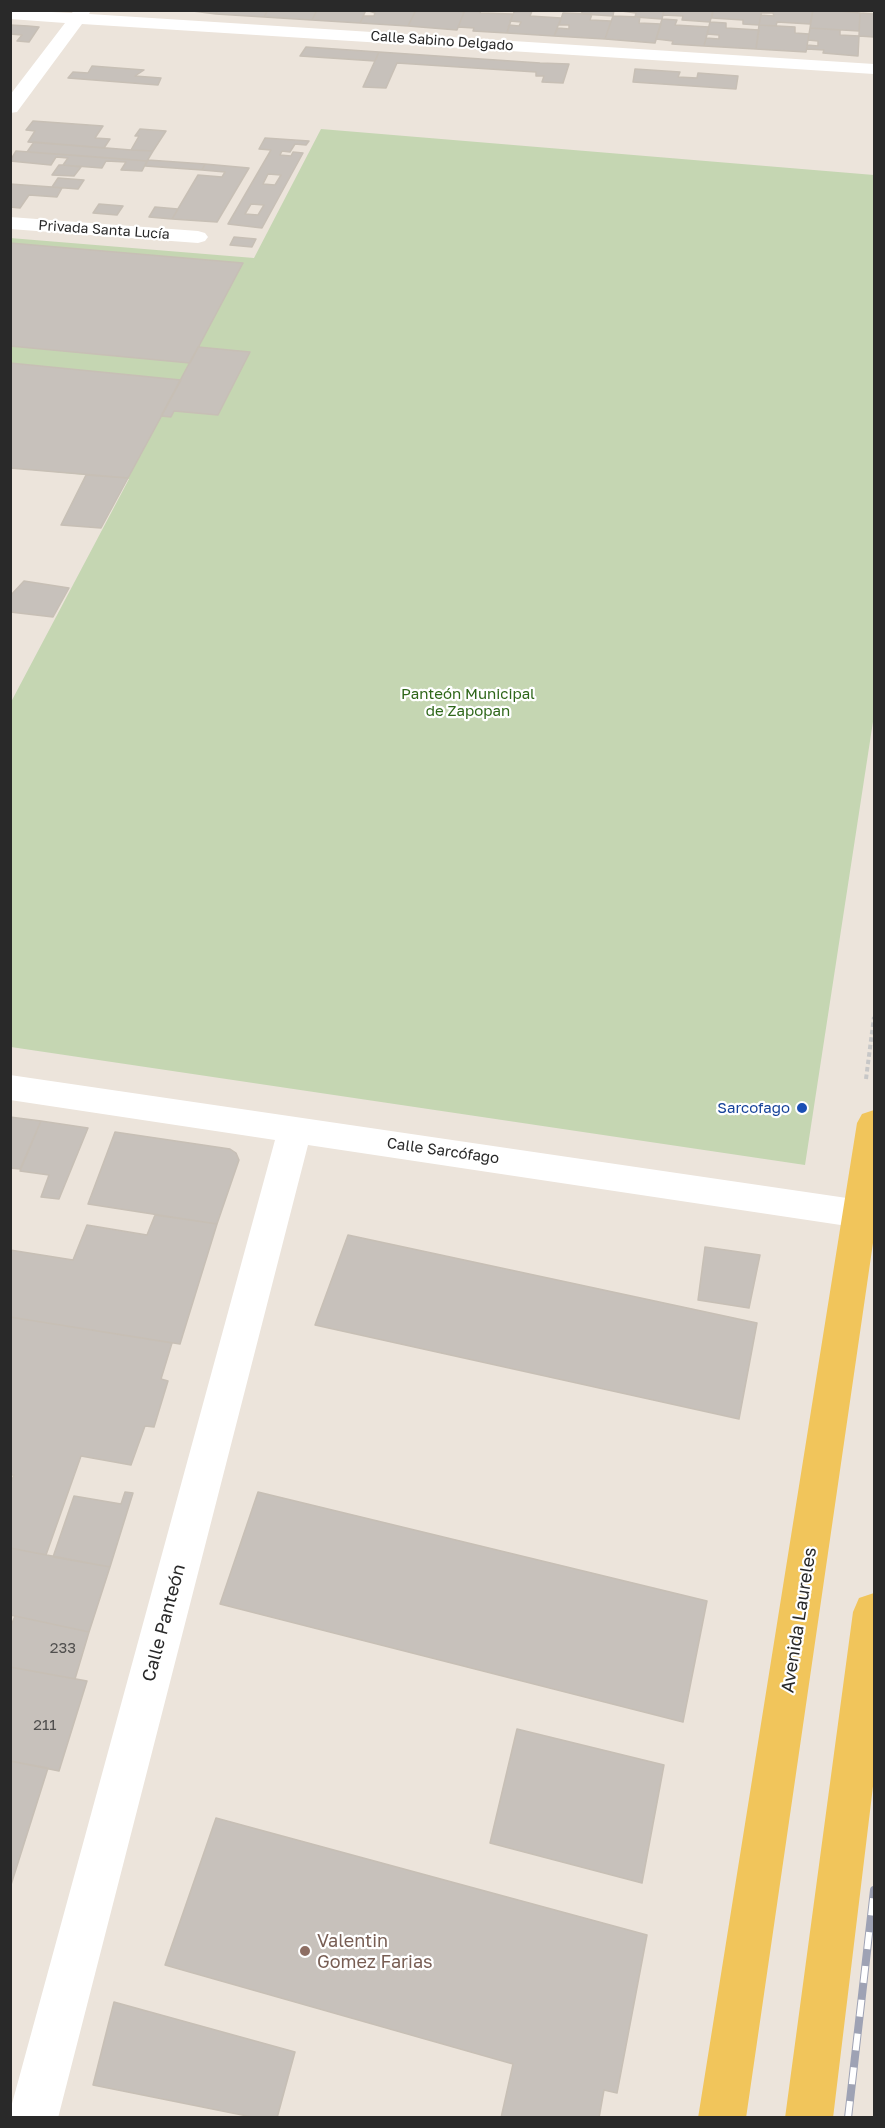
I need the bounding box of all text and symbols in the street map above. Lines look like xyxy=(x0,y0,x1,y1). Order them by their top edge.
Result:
street label: Calle Sabino Delgado xyxy=(370,28,514,54)
street label: Privada Santa Lucía xyxy=(38,217,170,243)
park label: Panteón Municipal de Zapopan xyxy=(401,685,535,720)
place label: Sarcofago xyxy=(717,1099,790,1117)
marker: Sarcofago xyxy=(795,1101,809,1115)
street label: Calle Sarcófago xyxy=(386,1134,500,1168)
street label: Avenida Laureles xyxy=(777,1546,821,1694)
street label: Calle Panteón xyxy=(138,1562,190,1684)
house number: 233 xyxy=(50,1639,76,1657)
house number: 211 xyxy=(33,1716,57,1734)
place label: Valentin Gomez Farias xyxy=(317,1930,433,1972)
marker: Valentin Gomez Farias xyxy=(298,1944,312,1958)

